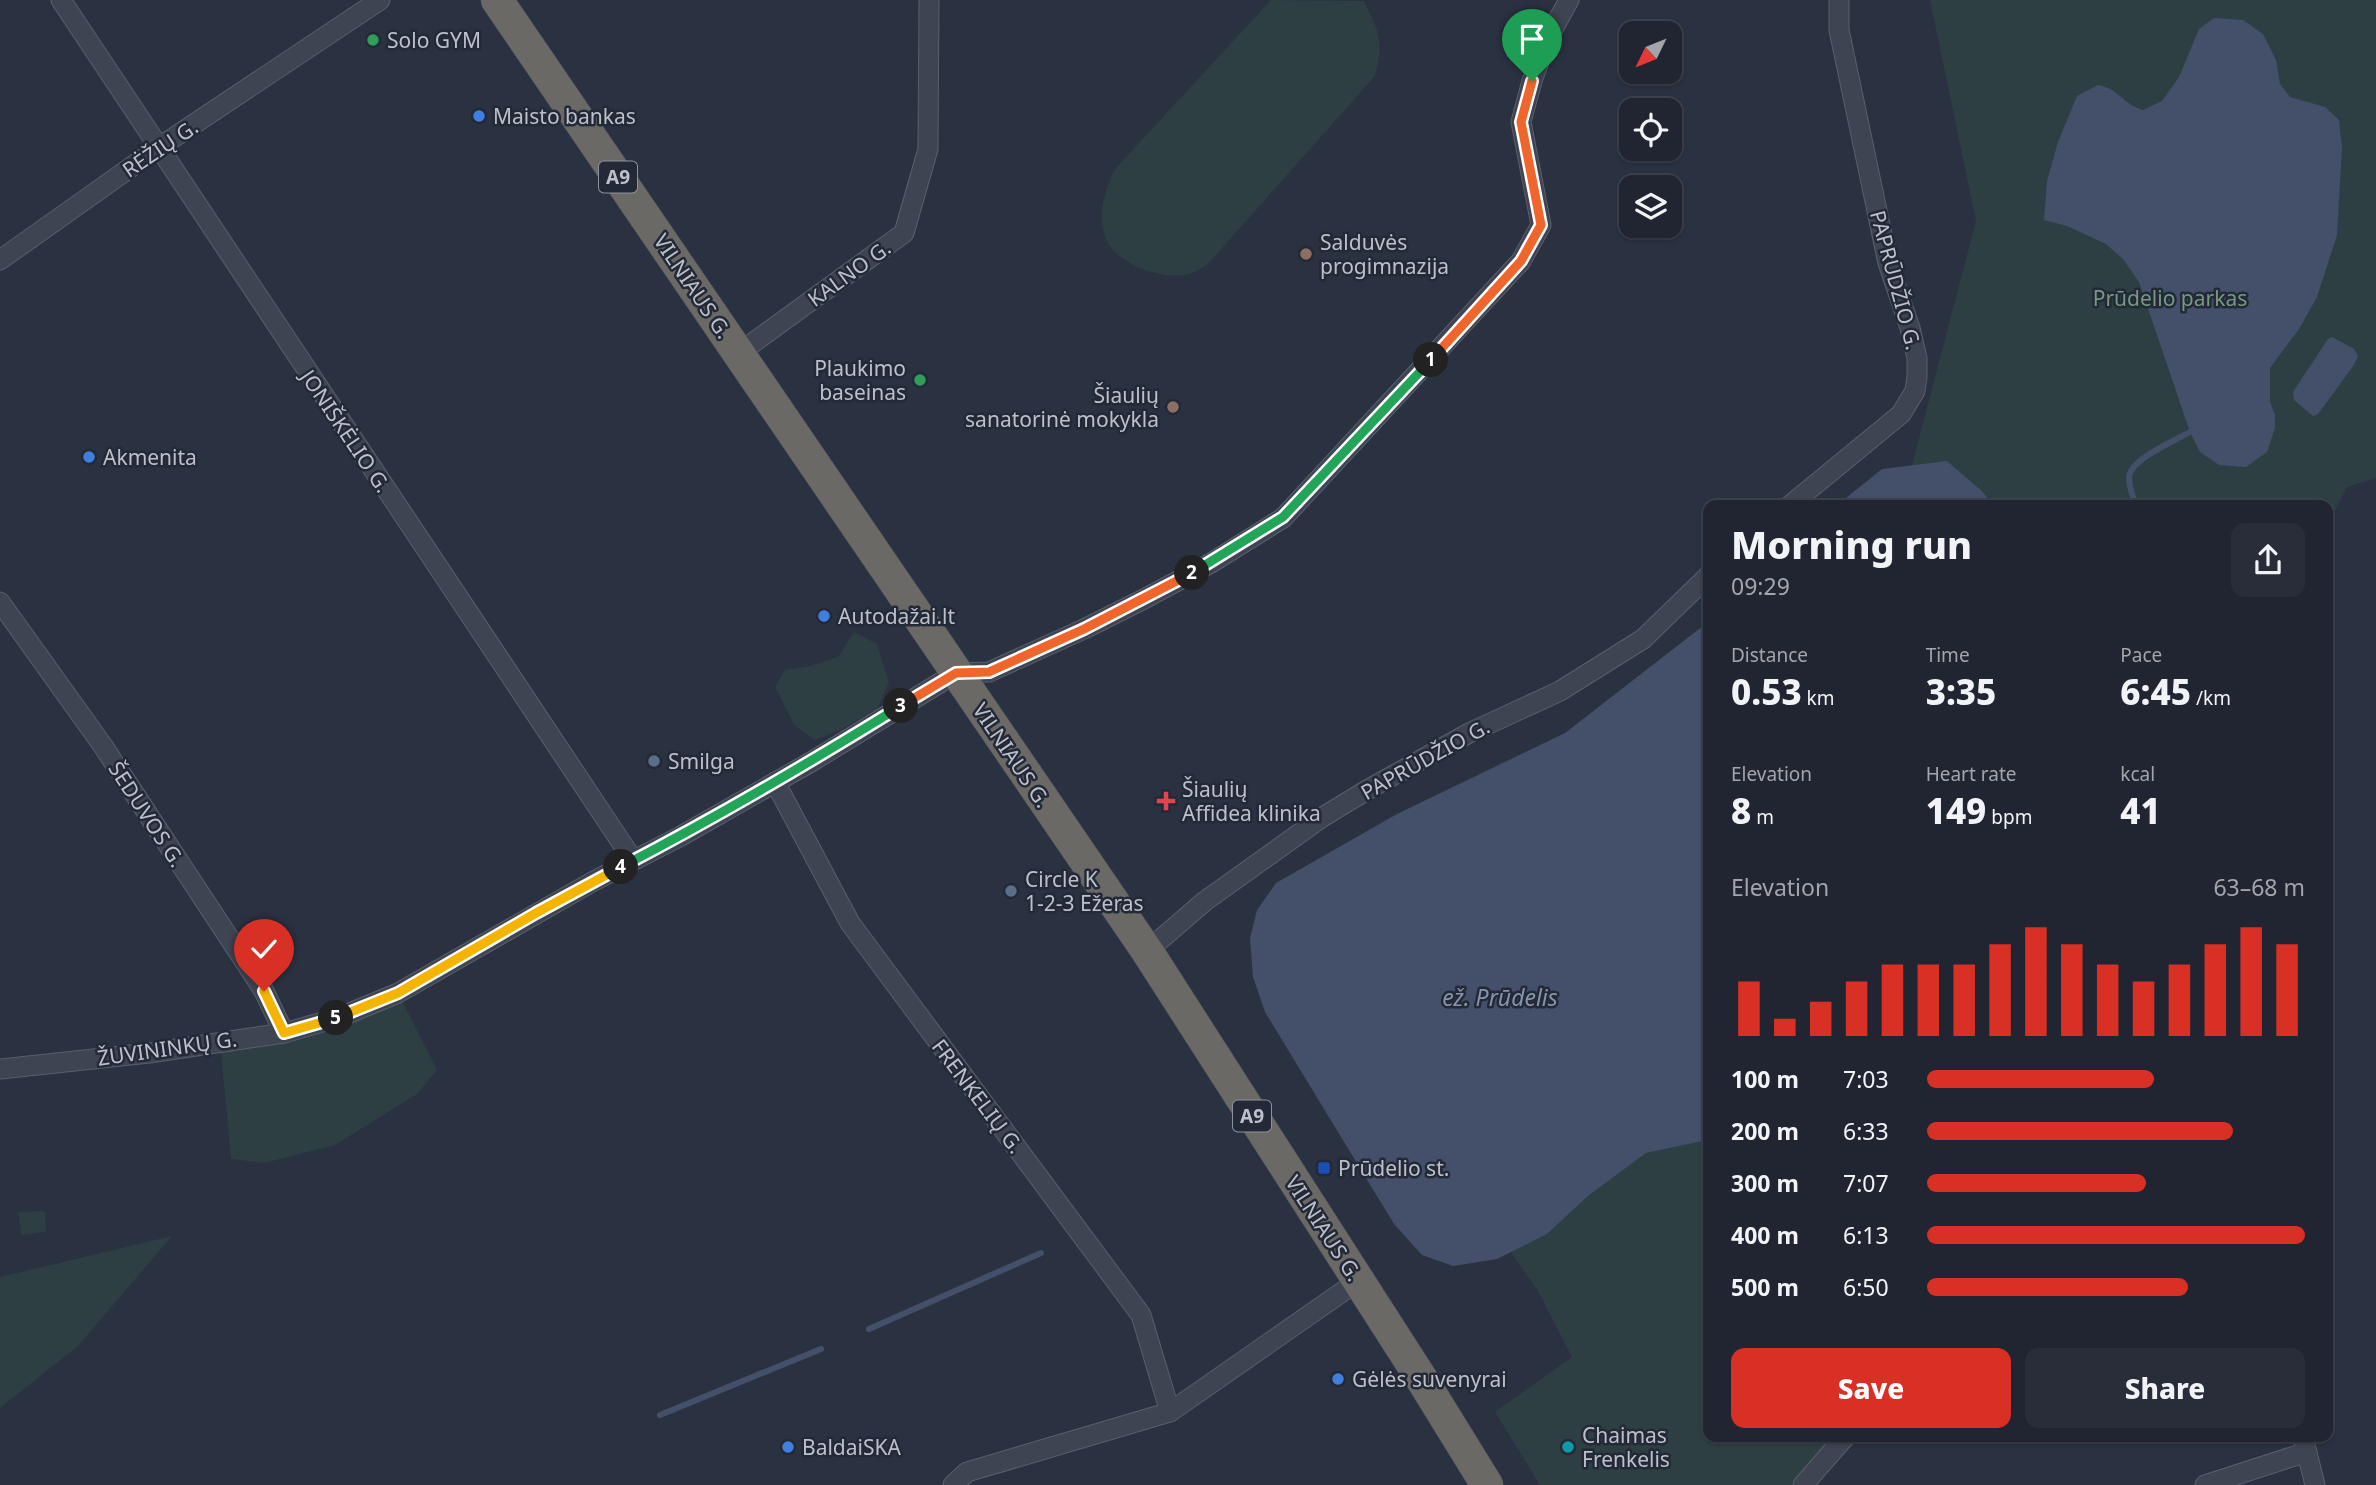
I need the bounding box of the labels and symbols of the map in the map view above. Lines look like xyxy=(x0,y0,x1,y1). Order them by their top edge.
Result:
pin xyxy=(1502,9,1562,81)
north arrow xyxy=(1619,21,1682,84)
place label: Solo GYM xyxy=(387,26,481,54)
marker: Solo GYM xyxy=(365,32,381,48)
place label: Maisto bankas xyxy=(493,102,636,130)
marker: Maisto bankas xyxy=(471,108,487,124)
street label: RĖŽIŲ G. xyxy=(117,112,203,184)
road number: A9 xyxy=(599,162,637,192)
street label: PAPRŪDŽIO G. xyxy=(1864,207,1928,353)
street label: VILNIAUS G. xyxy=(648,228,738,344)
place label: Salduvės progimnazija xyxy=(1320,228,1449,280)
street label: KALNO G. xyxy=(802,233,896,313)
marker: Salduvės progimnazija xyxy=(1298,246,1314,262)
park label: Prūdelio parkas xyxy=(2093,284,2247,312)
pin: 1 xyxy=(1414,342,1448,378)
place label: Plaukimo baseinas xyxy=(814,354,906,406)
street label: JONIŠKĖLIO G. xyxy=(293,363,397,498)
marker: Plaukimo baseinas xyxy=(912,372,928,388)
place label: Šiaulių sanatorinė mokykla xyxy=(965,381,1159,433)
marker: Šiaulių sanatorinė mokykla xyxy=(1165,399,1181,415)
place label: Akmenita xyxy=(103,443,197,471)
marker: Akmenita xyxy=(81,449,97,465)
pin: 2 xyxy=(1174,556,1210,590)
place label: Autodažai.lt xyxy=(838,602,955,630)
marker: Autodažai.lt xyxy=(816,608,832,624)
pin: 3 xyxy=(884,688,918,724)
street label: VILNIAUS G. xyxy=(967,697,1057,813)
street label: PAPRŪDŽIO G. xyxy=(1356,712,1494,806)
place label: Smilga xyxy=(668,747,735,775)
marker: Smilga xyxy=(646,753,662,769)
street label: ŠEDUVOS G. xyxy=(102,756,192,872)
place label: Šiaulių Affidea klinika xyxy=(1182,775,1321,827)
marker: Šiaulių Affidea klinika xyxy=(1156,791,1176,811)
pin: 4 xyxy=(604,850,638,884)
place label: Circle K 1-2-3 Ežeras xyxy=(1025,865,1144,917)
marker: Circle K 1-2-3 Ežeras xyxy=(1003,883,1019,899)
pin xyxy=(234,919,294,991)
water label: ež. Prūdelis xyxy=(1442,981,1558,1013)
pin: 5 xyxy=(318,1000,354,1036)
street label: ŽUVININKŲ G. xyxy=(95,1024,239,1072)
street label: FRENKELIŲ G. xyxy=(926,1033,1030,1159)
road number: A9 xyxy=(1233,1100,1271,1132)
place label: Prūdelio st. xyxy=(1338,1154,1449,1182)
marker: Prūdelio st. xyxy=(1316,1160,1332,1176)
street label: VILNIAUS G. xyxy=(1279,1170,1369,1286)
place label: Gėlės suvenyrai xyxy=(1352,1365,1507,1393)
marker: Gėlės suvenyrai xyxy=(1330,1371,1346,1387)
place label: Chaimas Frenkelis xyxy=(1582,1421,1670,1473)
place label: BaldaiSKA xyxy=(802,1433,901,1461)
marker: BaldaiSKA xyxy=(780,1439,796,1455)
marker: Chaimas Frenkelis xyxy=(1560,1439,1576,1455)

